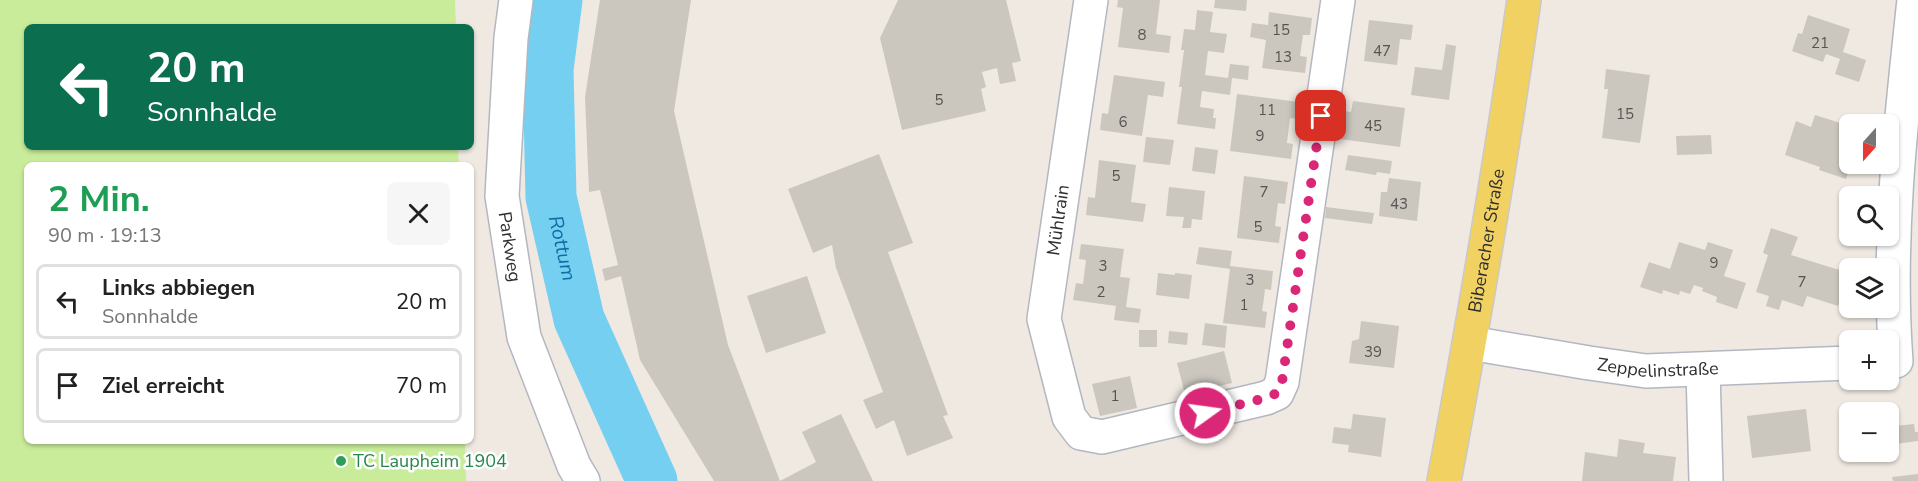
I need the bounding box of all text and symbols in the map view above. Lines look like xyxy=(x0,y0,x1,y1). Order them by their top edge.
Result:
house number: 15 xyxy=(1272,20,1290,40)
house number: 8 xyxy=(1137,25,1147,45)
house number: 21 xyxy=(1811,33,1829,53)
text: 20 m xyxy=(147,40,246,97)
house number: 47 xyxy=(1373,41,1391,61)
house number: 13 xyxy=(1274,47,1292,67)
icon: left xyxy=(48,48,126,126)
house number: 5 xyxy=(934,90,944,110)
pin xyxy=(1295,90,1346,141)
text: Sonnhalde xyxy=(147,94,277,131)
icon: arrive xyxy=(1304,99,1337,132)
house number: 11 xyxy=(1258,100,1276,120)
house number: 15 xyxy=(1616,104,1634,124)
house number: 6 xyxy=(1118,112,1128,132)
north arrow xyxy=(1839,114,1899,174)
map controls xyxy=(1839,114,1899,462)
house number: 45 xyxy=(1364,116,1382,136)
house number: 9 xyxy=(1255,126,1265,146)
house number: 5 xyxy=(1111,166,1121,186)
street label: Biberacher Straße xyxy=(1463,167,1510,315)
text: 2 Min. xyxy=(48,175,150,224)
button: close xyxy=(387,182,450,245)
house number: 7 xyxy=(1259,182,1269,202)
street label: Mühlrain xyxy=(1041,183,1075,257)
button: search xyxy=(1839,186,1899,246)
house number: 43 xyxy=(1390,194,1408,214)
street label: Parkweg xyxy=(493,210,527,284)
water label: Rottum xyxy=(542,213,583,283)
house number: 5 xyxy=(1253,217,1263,237)
text: 90 m · 19:13 xyxy=(48,222,162,249)
house number: 9 xyxy=(1709,253,1719,273)
house number: 3 xyxy=(1098,256,1108,276)
button: layers xyxy=(1839,258,1899,318)
house number: 3 xyxy=(1245,270,1255,290)
house number: 7 xyxy=(1797,272,1807,292)
text: Links abbiegen xyxy=(102,273,255,303)
house number: 2 xyxy=(1096,282,1106,302)
icon: left xyxy=(51,285,84,318)
text: 20 m xyxy=(396,287,447,317)
house number: 1 xyxy=(1239,295,1249,315)
text: Sonnhalde xyxy=(102,303,198,330)
button: + xyxy=(1839,330,1899,390)
house number: 39 xyxy=(1364,342,1382,362)
street label: Zeppelinstraße xyxy=(1596,352,1719,383)
icon: arrive xyxy=(51,369,84,402)
text: Ziel erreicht xyxy=(102,371,224,401)
text: 70 m xyxy=(396,371,447,401)
position arrow xyxy=(1173,381,1237,445)
house number: 1 xyxy=(1110,386,1120,406)
button: − xyxy=(1839,402,1899,462)
place label: TC Laupheim 1904 xyxy=(353,449,507,473)
marker: TC Laupheim 1904 xyxy=(334,454,348,468)

